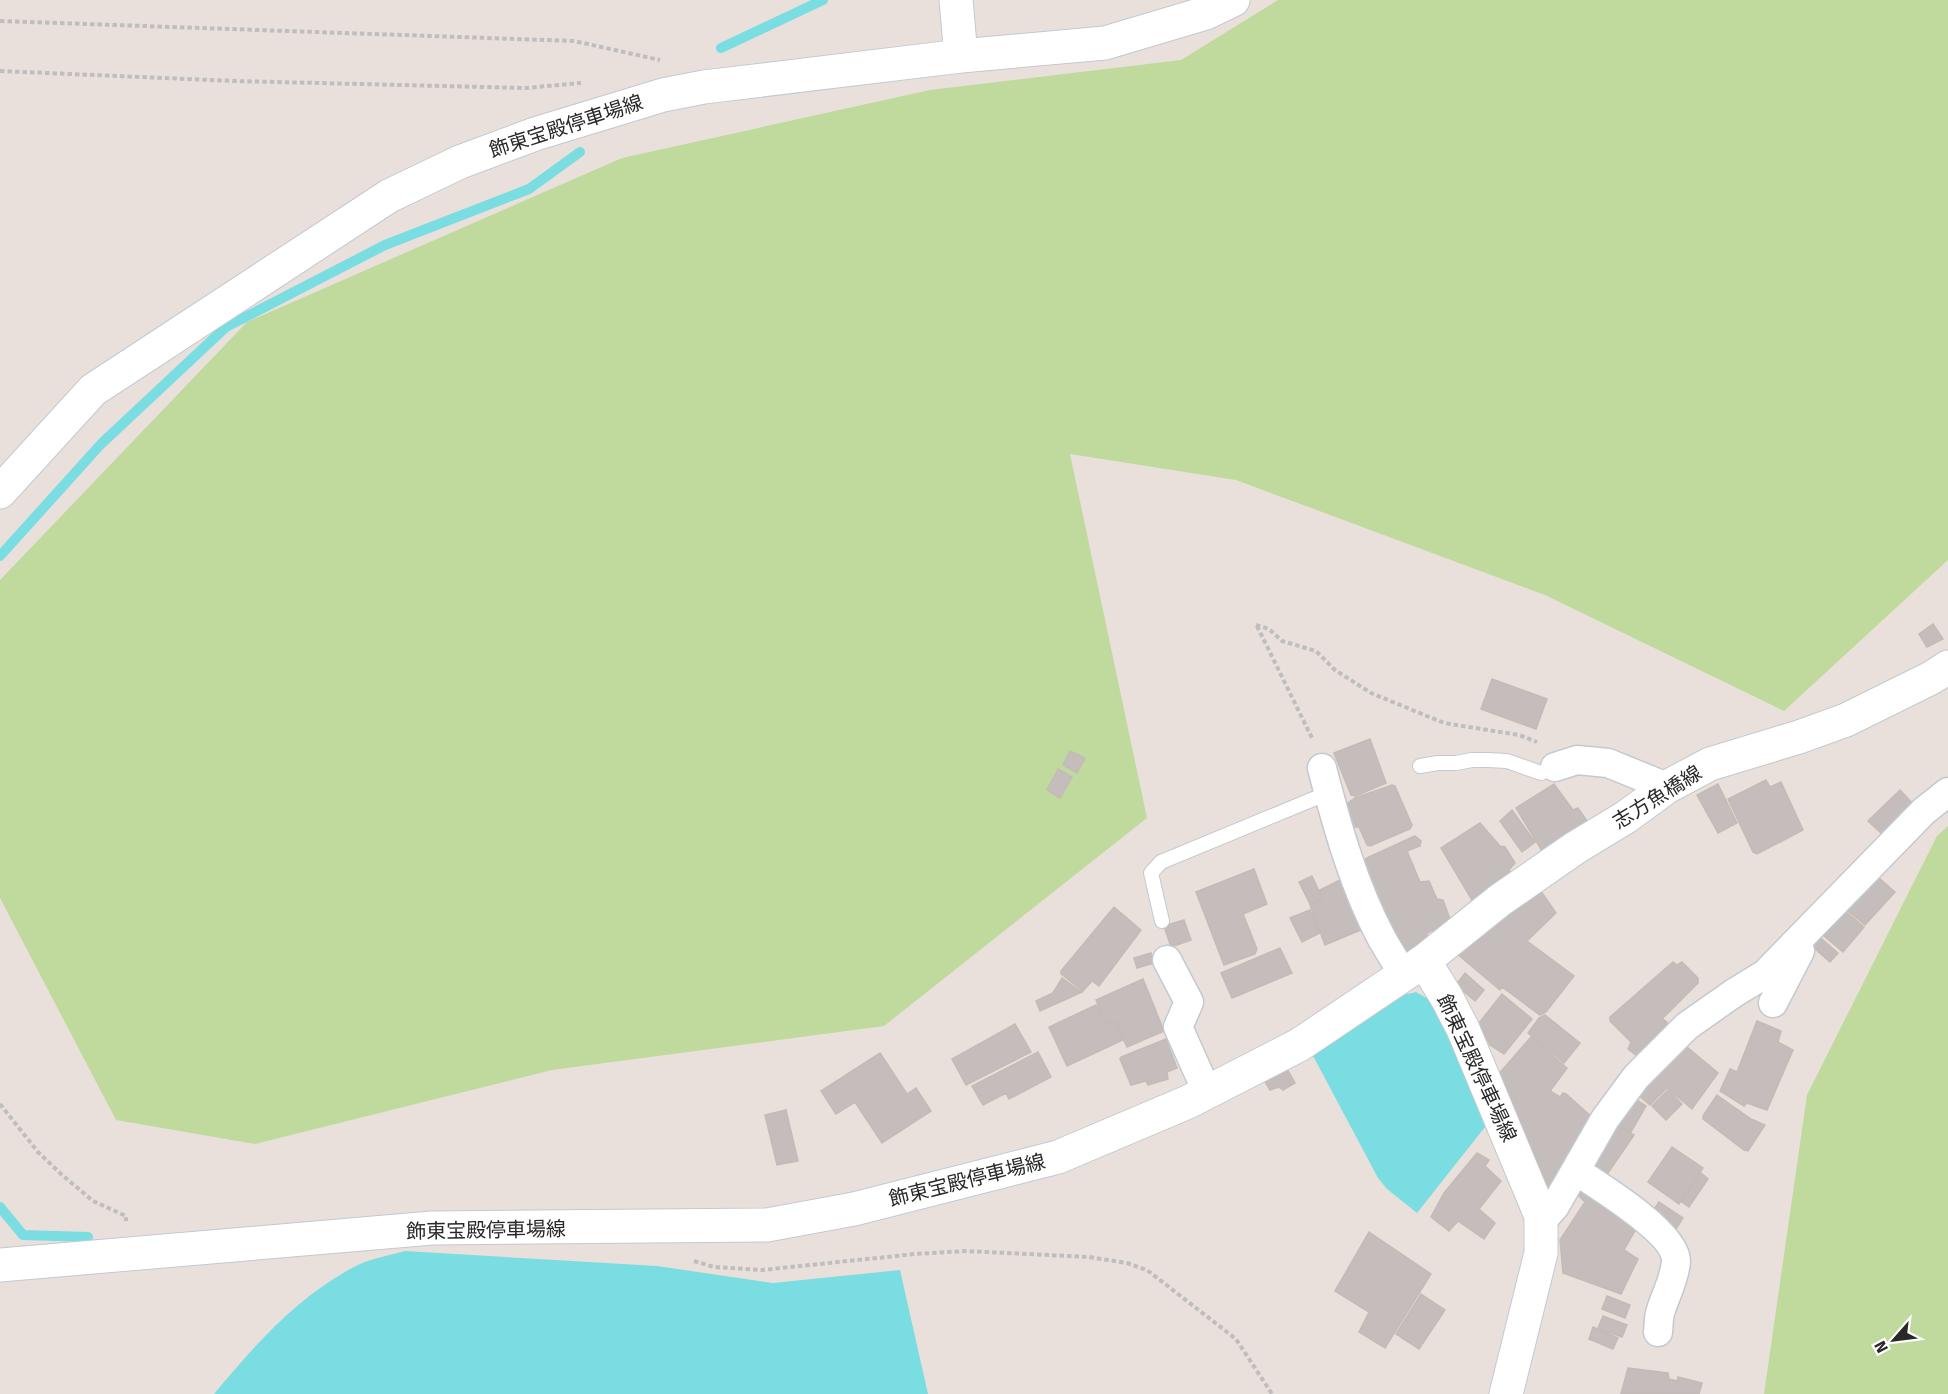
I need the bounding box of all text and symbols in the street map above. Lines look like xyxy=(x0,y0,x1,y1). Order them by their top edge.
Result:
street label: 飾東宝殿停車場線 xyxy=(486,90,646,162)
street label: 志方魚橋線 xyxy=(1608,760,1706,834)
street label: 飾東宝殿停車場線 xyxy=(1432,990,1522,1146)
street label: 飾東宝殿停車場線 xyxy=(886,1149,1048,1211)
street label: 飾東宝殿停車場線 xyxy=(406,1217,566,1243)
north arrow xyxy=(1864,1310,1924,1370)
text: N xyxy=(1870,1338,1892,1356)

